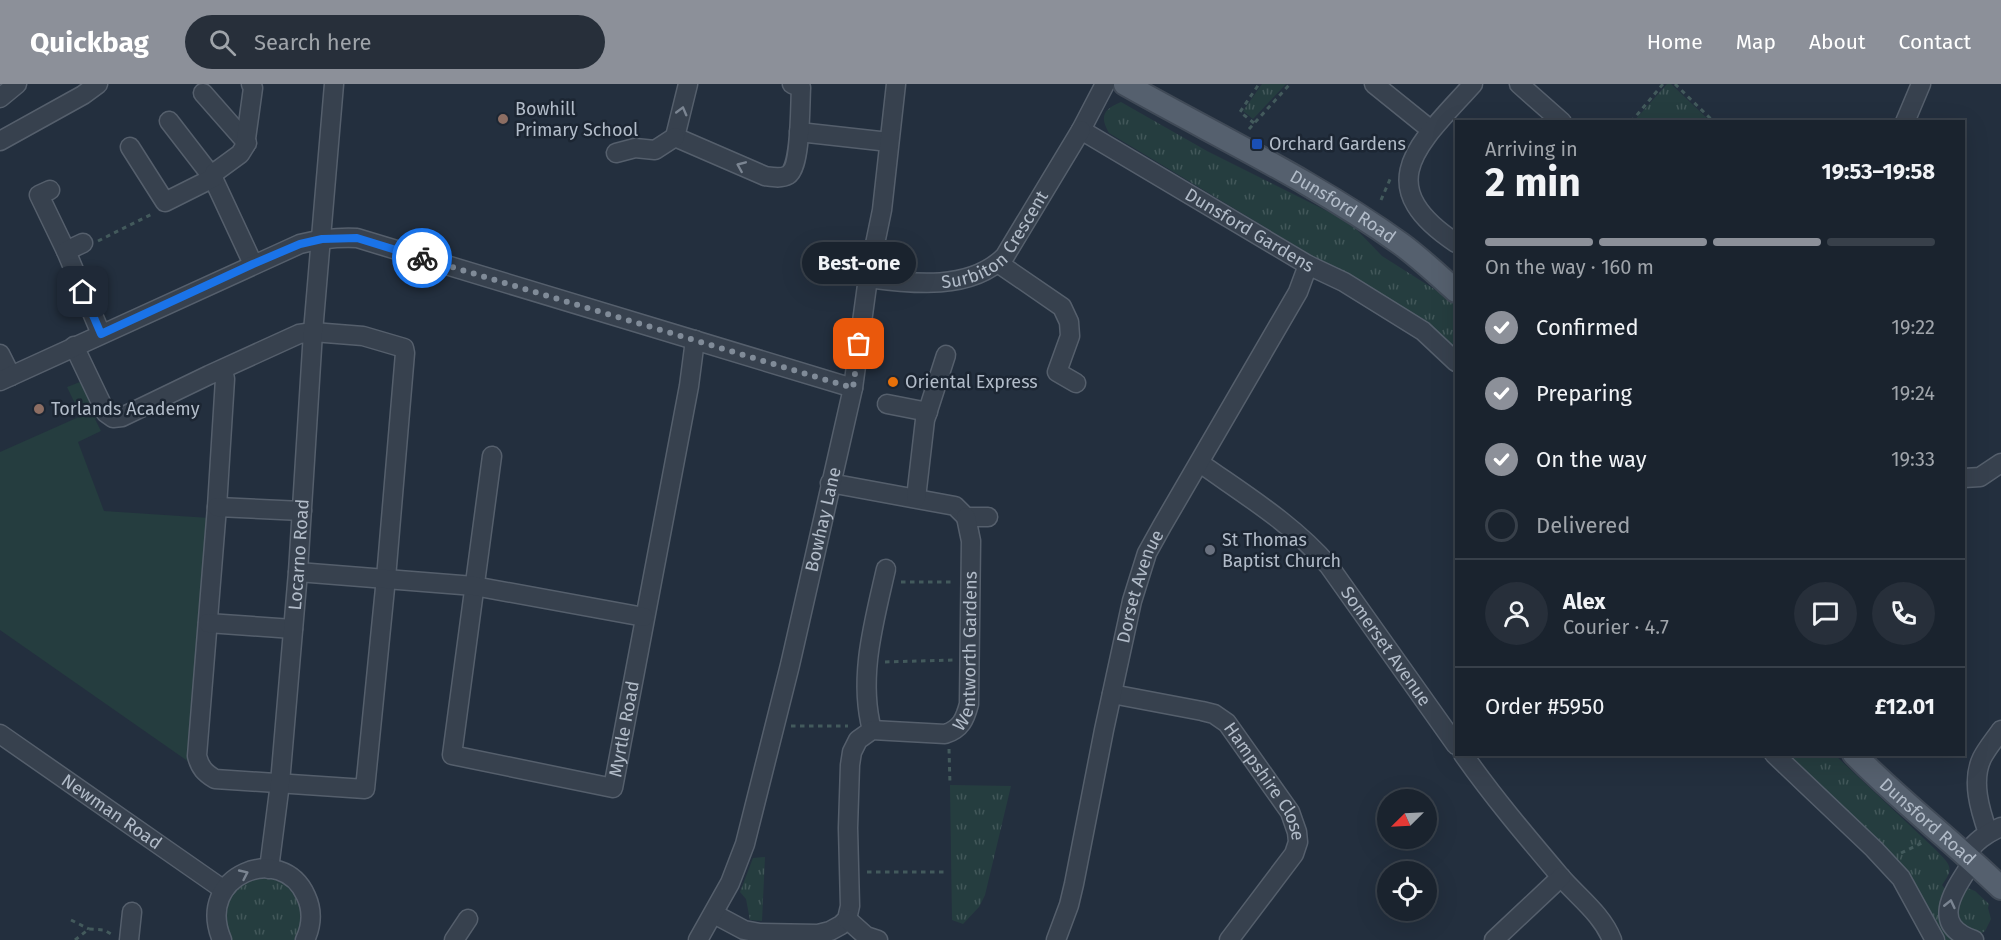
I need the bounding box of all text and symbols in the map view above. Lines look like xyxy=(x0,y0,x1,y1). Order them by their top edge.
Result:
search box xyxy=(185,15,605,69)
text: Quickbag xyxy=(30,26,149,59)
icon: search xyxy=(206,26,239,59)
text: Search here xyxy=(254,29,372,56)
text: Home xyxy=(1647,29,1703,55)
text: Map xyxy=(1736,29,1776,55)
text: About xyxy=(1809,29,1866,55)
text: Contact xyxy=(1899,29,1971,55)
place label: Bowhill Primary School xyxy=(515,98,638,141)
one-way arrow xyxy=(674,106,687,116)
marker: Bowhill Primary School xyxy=(496,112,510,126)
place label: Orchard Gardens xyxy=(1269,133,1406,155)
marker: Orchard Gardens xyxy=(1250,137,1264,151)
text: Arriving in xyxy=(1485,137,1578,161)
text: 19:53–19:58 xyxy=(1822,158,1935,185)
text: 2 min xyxy=(1485,160,1581,206)
one-way arrow xyxy=(737,161,748,173)
street label: Dunsford Road xyxy=(1286,165,1400,248)
street label: Dunsford Gardens xyxy=(1181,183,1317,277)
street label: Surbiton Crescent xyxy=(940,186,1053,293)
courier xyxy=(392,228,452,288)
icon: bike xyxy=(406,242,439,275)
callout: Best-one xyxy=(802,242,916,284)
text: Best-one xyxy=(818,251,900,275)
text: On the way · 160 m xyxy=(1485,255,1654,279)
pin xyxy=(57,266,108,317)
icon: home xyxy=(66,275,99,308)
icon: check xyxy=(1485,311,1518,344)
text: Confirmed xyxy=(1536,314,1639,341)
text: 19:22 xyxy=(1891,315,1935,339)
pin xyxy=(833,318,884,369)
icon: bag xyxy=(842,327,875,360)
place label: Oriental Express xyxy=(905,371,1038,393)
marker: Oriental Express xyxy=(886,375,900,389)
icon: check xyxy=(1485,377,1518,410)
text: Preparing xyxy=(1536,380,1632,407)
text: 19:24 xyxy=(1891,381,1935,405)
place label: Torlands Academy xyxy=(51,398,200,420)
marker: Torlands Academy xyxy=(32,402,46,416)
icon: check xyxy=(1485,443,1518,476)
text: On the way xyxy=(1536,446,1647,473)
text: 19:33 xyxy=(1891,447,1935,471)
street label: Bowhay Lane xyxy=(801,465,846,574)
street label: Locarno Road xyxy=(284,498,314,611)
text: Delivered xyxy=(1536,512,1631,539)
street label: Dorset Avenue xyxy=(1112,526,1169,645)
place label: St Thomas Baptist Church xyxy=(1222,529,1341,572)
marker: St Thomas Baptist Church xyxy=(1203,543,1217,557)
street label: Wentworth Gardens xyxy=(948,571,982,735)
street label: Somerset Avenue xyxy=(1336,582,1436,710)
button: person xyxy=(1485,582,1548,645)
button: chat xyxy=(1794,582,1857,645)
button: phone xyxy=(1872,582,1935,645)
text: Alex xyxy=(1563,588,1606,615)
text: Courier · 4.7 xyxy=(1563,615,1669,639)
street label: Myrtle Road xyxy=(604,679,644,779)
text: Order #5950 xyxy=(1485,693,1604,720)
text: £12.01 xyxy=(1875,693,1935,720)
street label: Hampshire Close xyxy=(1219,718,1309,842)
street label: Newman Road xyxy=(57,769,166,854)
street label: Dunsford Road xyxy=(1875,773,1980,870)
north arrow xyxy=(1377,789,1437,849)
map controls xyxy=(1377,789,1437,921)
button: locate xyxy=(1377,861,1437,921)
one-way arrow xyxy=(238,869,249,881)
one-way arrow xyxy=(1943,899,1956,909)

